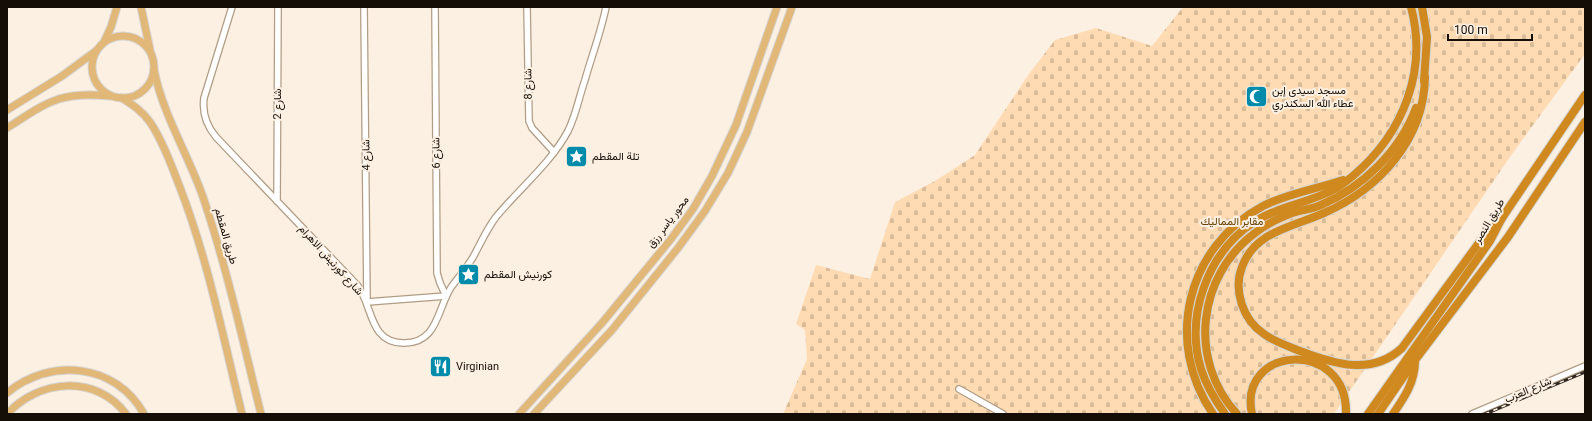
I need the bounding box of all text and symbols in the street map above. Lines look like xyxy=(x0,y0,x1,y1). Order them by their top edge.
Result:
scale bar xyxy=(1448,16,1532,42)
text: 100 m xyxy=(1454,23,1488,37)
street label: شارع 8 xyxy=(521,68,536,100)
mosque icon: مسجد سيدى إبن عطاء الله السكندري xyxy=(1244,83,1270,109)
place label: مسجد سيدى إبن عطاء الله السكندري xyxy=(1272,84,1354,113)
street label: شارع 2 xyxy=(271,88,285,120)
street label: شارع 6 xyxy=(429,137,444,169)
street label: شارع 4 xyxy=(359,139,374,171)
place icon: تلة المقطم xyxy=(564,143,590,169)
place label: تلة المقطم xyxy=(592,150,640,164)
street label: محور ياسر رزق xyxy=(644,193,692,250)
street label: طريق النصر xyxy=(1470,197,1507,246)
street label: طريق المقطم xyxy=(211,206,240,266)
park label: مقابر المماليك xyxy=(1201,215,1264,228)
street label: شارع كورنيش الاهرام xyxy=(295,222,366,299)
place icon: كورنيش المقطم xyxy=(456,261,482,287)
place label: كورنيش المقطم xyxy=(484,268,552,282)
restaurant icon: Virginian xyxy=(428,353,454,379)
place label: Virginian xyxy=(456,360,499,373)
street label: شارع العزب xyxy=(1502,374,1554,407)

